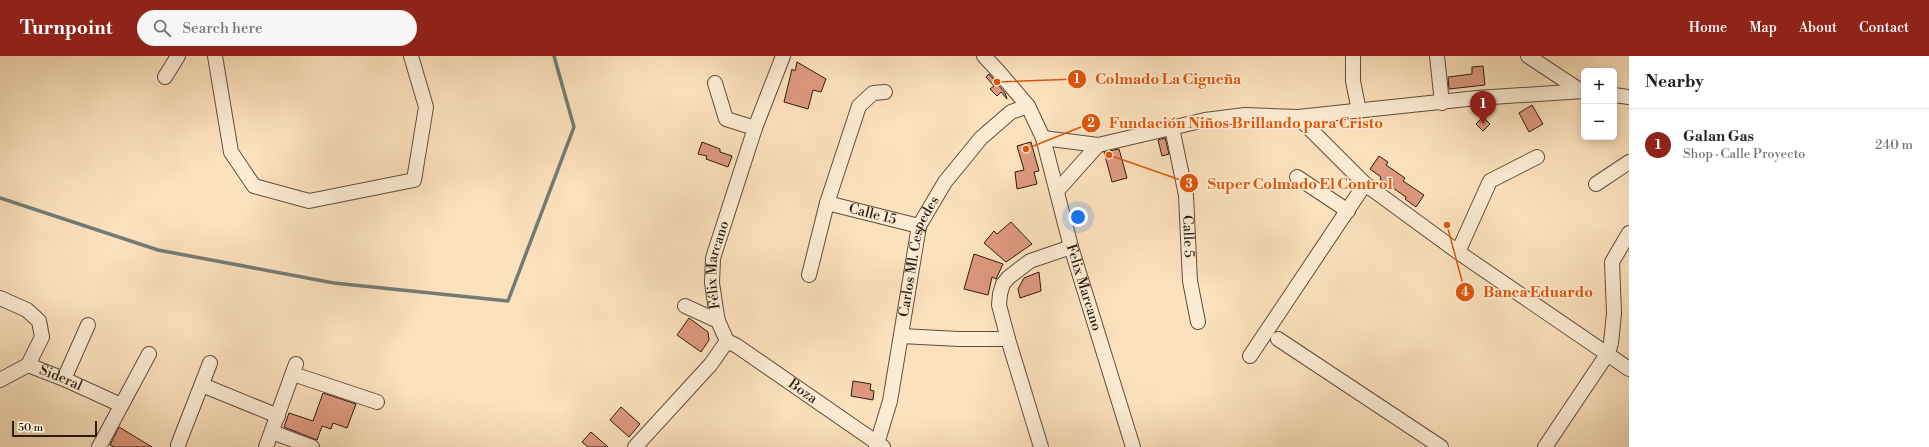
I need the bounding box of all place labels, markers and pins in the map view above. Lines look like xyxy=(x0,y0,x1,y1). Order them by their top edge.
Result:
callout: Colmado La Cigueña xyxy=(1067,65,1249,92)
pin: 1 xyxy=(1470,91,1496,124)
callout: Fundación Niños Brillando para Cristo xyxy=(1081,109,1391,136)
callout: Super Colmado El Control xyxy=(1179,170,1401,197)
callout: Banca Eduardo xyxy=(1455,278,1601,305)

